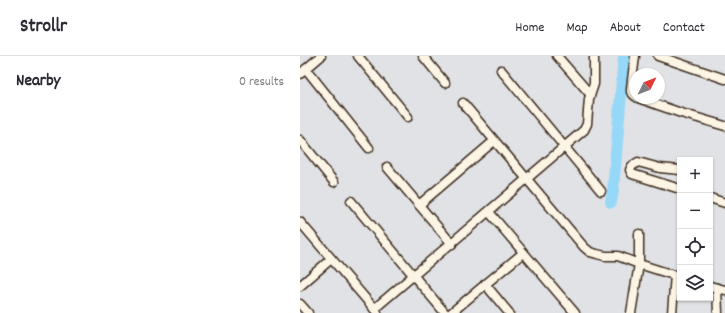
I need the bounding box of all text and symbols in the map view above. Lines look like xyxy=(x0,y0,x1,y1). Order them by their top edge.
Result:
text: Strollr xyxy=(20,14,67,41)
text: Home xyxy=(515,18,544,38)
text: Map xyxy=(566,18,588,38)
text: About xyxy=(610,18,641,38)
text: Contact xyxy=(663,18,705,38)
north arrow xyxy=(629,68,665,104)
text: Nearby xyxy=(16,70,60,94)
text: 0 results xyxy=(239,73,284,92)
map controls xyxy=(677,157,713,301)
button: + xyxy=(677,157,713,193)
button: − xyxy=(677,193,713,229)
button: locate xyxy=(677,229,713,265)
button: layers xyxy=(677,265,713,301)

